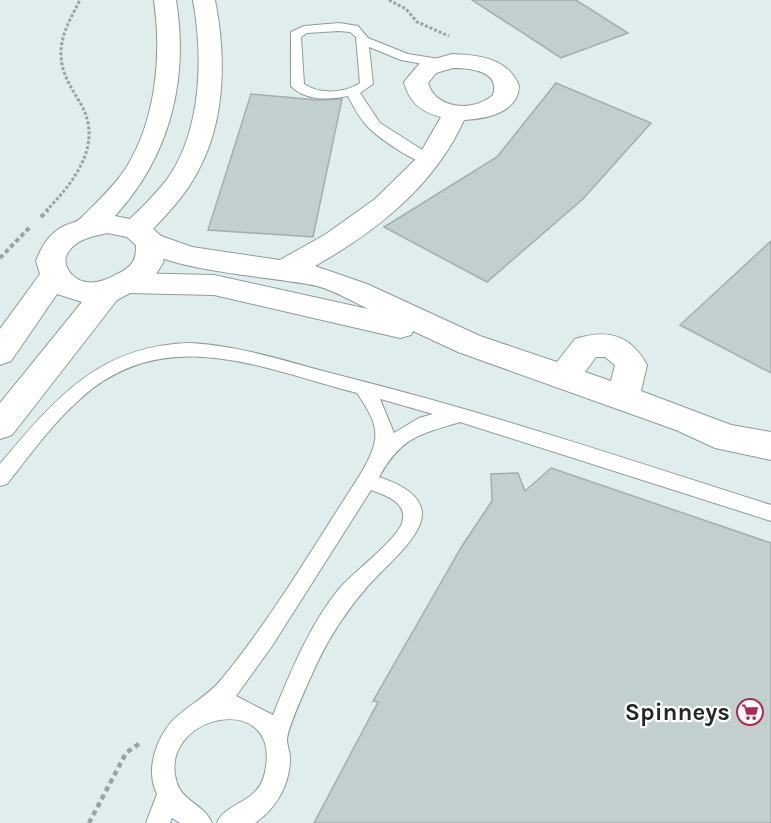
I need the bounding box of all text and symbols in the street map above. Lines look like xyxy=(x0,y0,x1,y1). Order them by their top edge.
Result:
supermarket icon: Spinneys xyxy=(735,697,765,727)
place label: Spinneys xyxy=(625,698,730,726)

